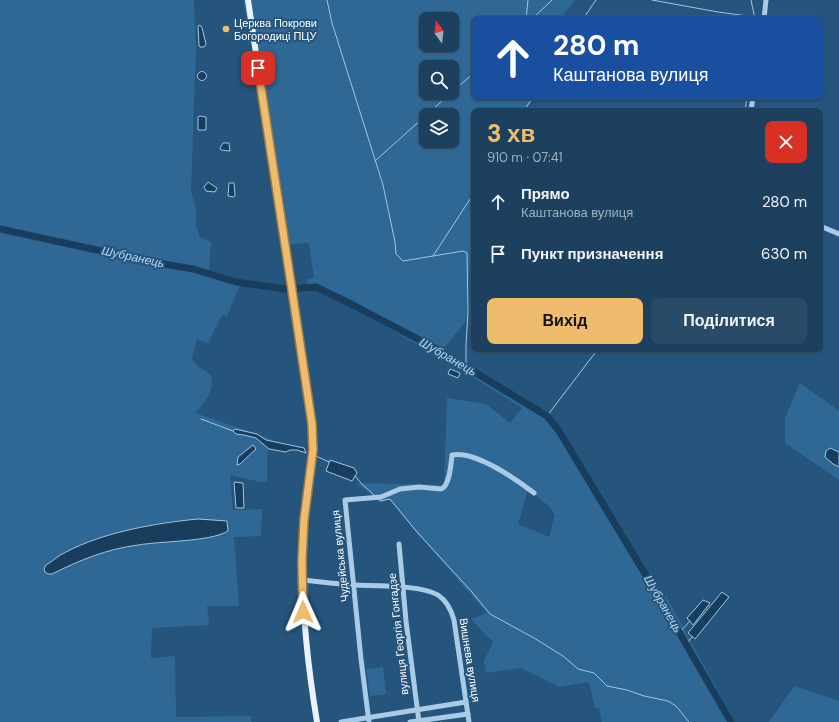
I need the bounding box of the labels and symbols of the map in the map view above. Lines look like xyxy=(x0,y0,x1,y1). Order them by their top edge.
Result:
north arrow xyxy=(419,12,459,52)
place label: Церква Покрови Богородиці ПЦУ xyxy=(234,16,317,43)
marker: Церква Покрови Богородиці ПЦУ xyxy=(221,24,231,34)
pin xyxy=(241,51,275,85)
water label: Шубранець xyxy=(100,243,166,271)
water label: Шубранець xyxy=(416,334,480,380)
street label: Чудейська вулиця xyxy=(328,509,352,603)
street label: вулиця Георгія Гонгадзе xyxy=(385,572,411,696)
water label: Шубранець xyxy=(640,572,686,636)
position arrow xyxy=(282,591,324,633)
street label: Вишнева вулиця xyxy=(456,617,484,703)

